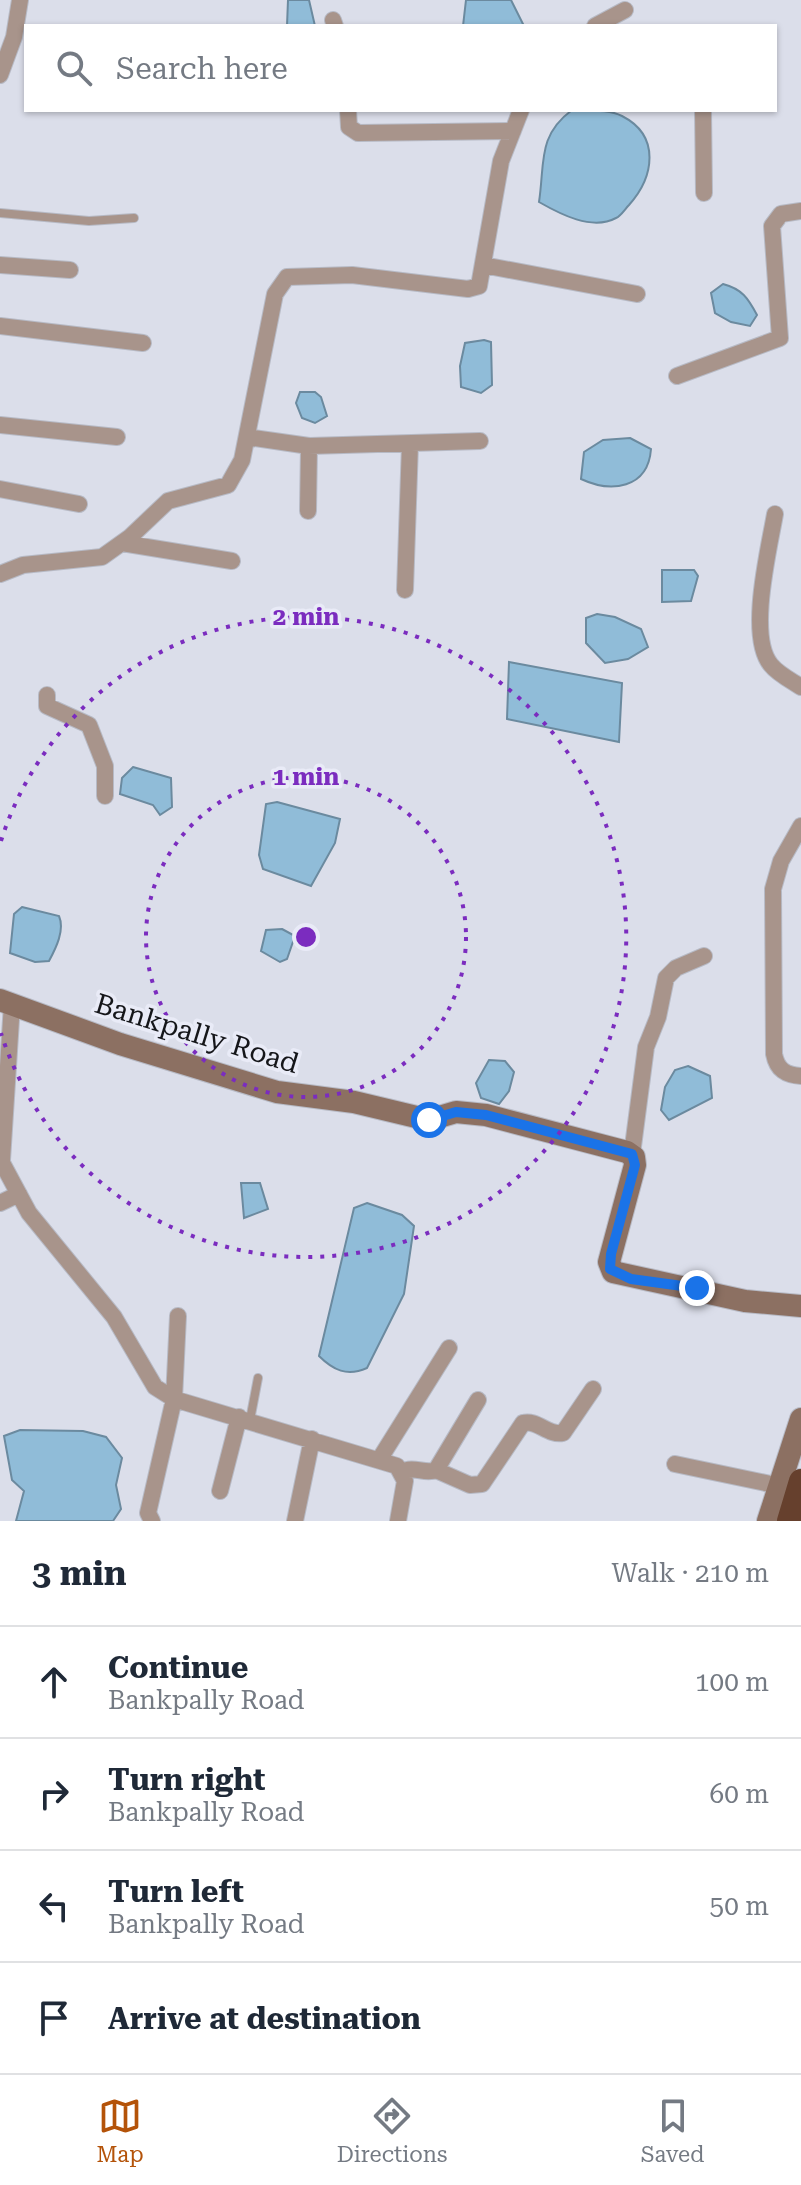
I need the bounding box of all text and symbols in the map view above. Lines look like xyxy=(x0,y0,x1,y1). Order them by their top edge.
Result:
search box xyxy=(24,24,777,112)
icon: search xyxy=(52,46,96,90)
text: Search here xyxy=(116,51,288,86)
text: 2 min xyxy=(273,603,339,631)
text: 1 min xyxy=(273,763,339,791)
centre of rings xyxy=(292,923,320,951)
street label: Bankpally Road xyxy=(91,987,303,1080)
route start xyxy=(411,1102,447,1138)
route end xyxy=(679,1270,715,1306)
text: 3 min xyxy=(32,1553,127,1593)
text: Walk · 210 m xyxy=(611,1558,769,1588)
text: Continue xyxy=(108,1650,248,1685)
icon: ahead xyxy=(32,1660,76,1704)
text: 100 m xyxy=(695,1667,769,1697)
text: Bankpally Road xyxy=(108,1685,304,1715)
text: Turn right xyxy=(108,1762,265,1797)
icon: right xyxy=(32,1772,76,1816)
text: 60 m xyxy=(710,1779,769,1809)
text: Bankpally Road xyxy=(108,1797,304,1827)
text: Turn left xyxy=(108,1874,244,1909)
icon: left xyxy=(32,1884,76,1928)
text: 50 m xyxy=(710,1891,769,1921)
text: Bankpally Road xyxy=(108,1909,304,1939)
icon: arrive xyxy=(32,1996,76,2040)
text: Arrive at destination xyxy=(108,2001,421,2036)
tab: Map xyxy=(97,2094,144,2167)
tab: Directions xyxy=(337,2094,447,2167)
tab: Saved xyxy=(641,2094,704,2167)

